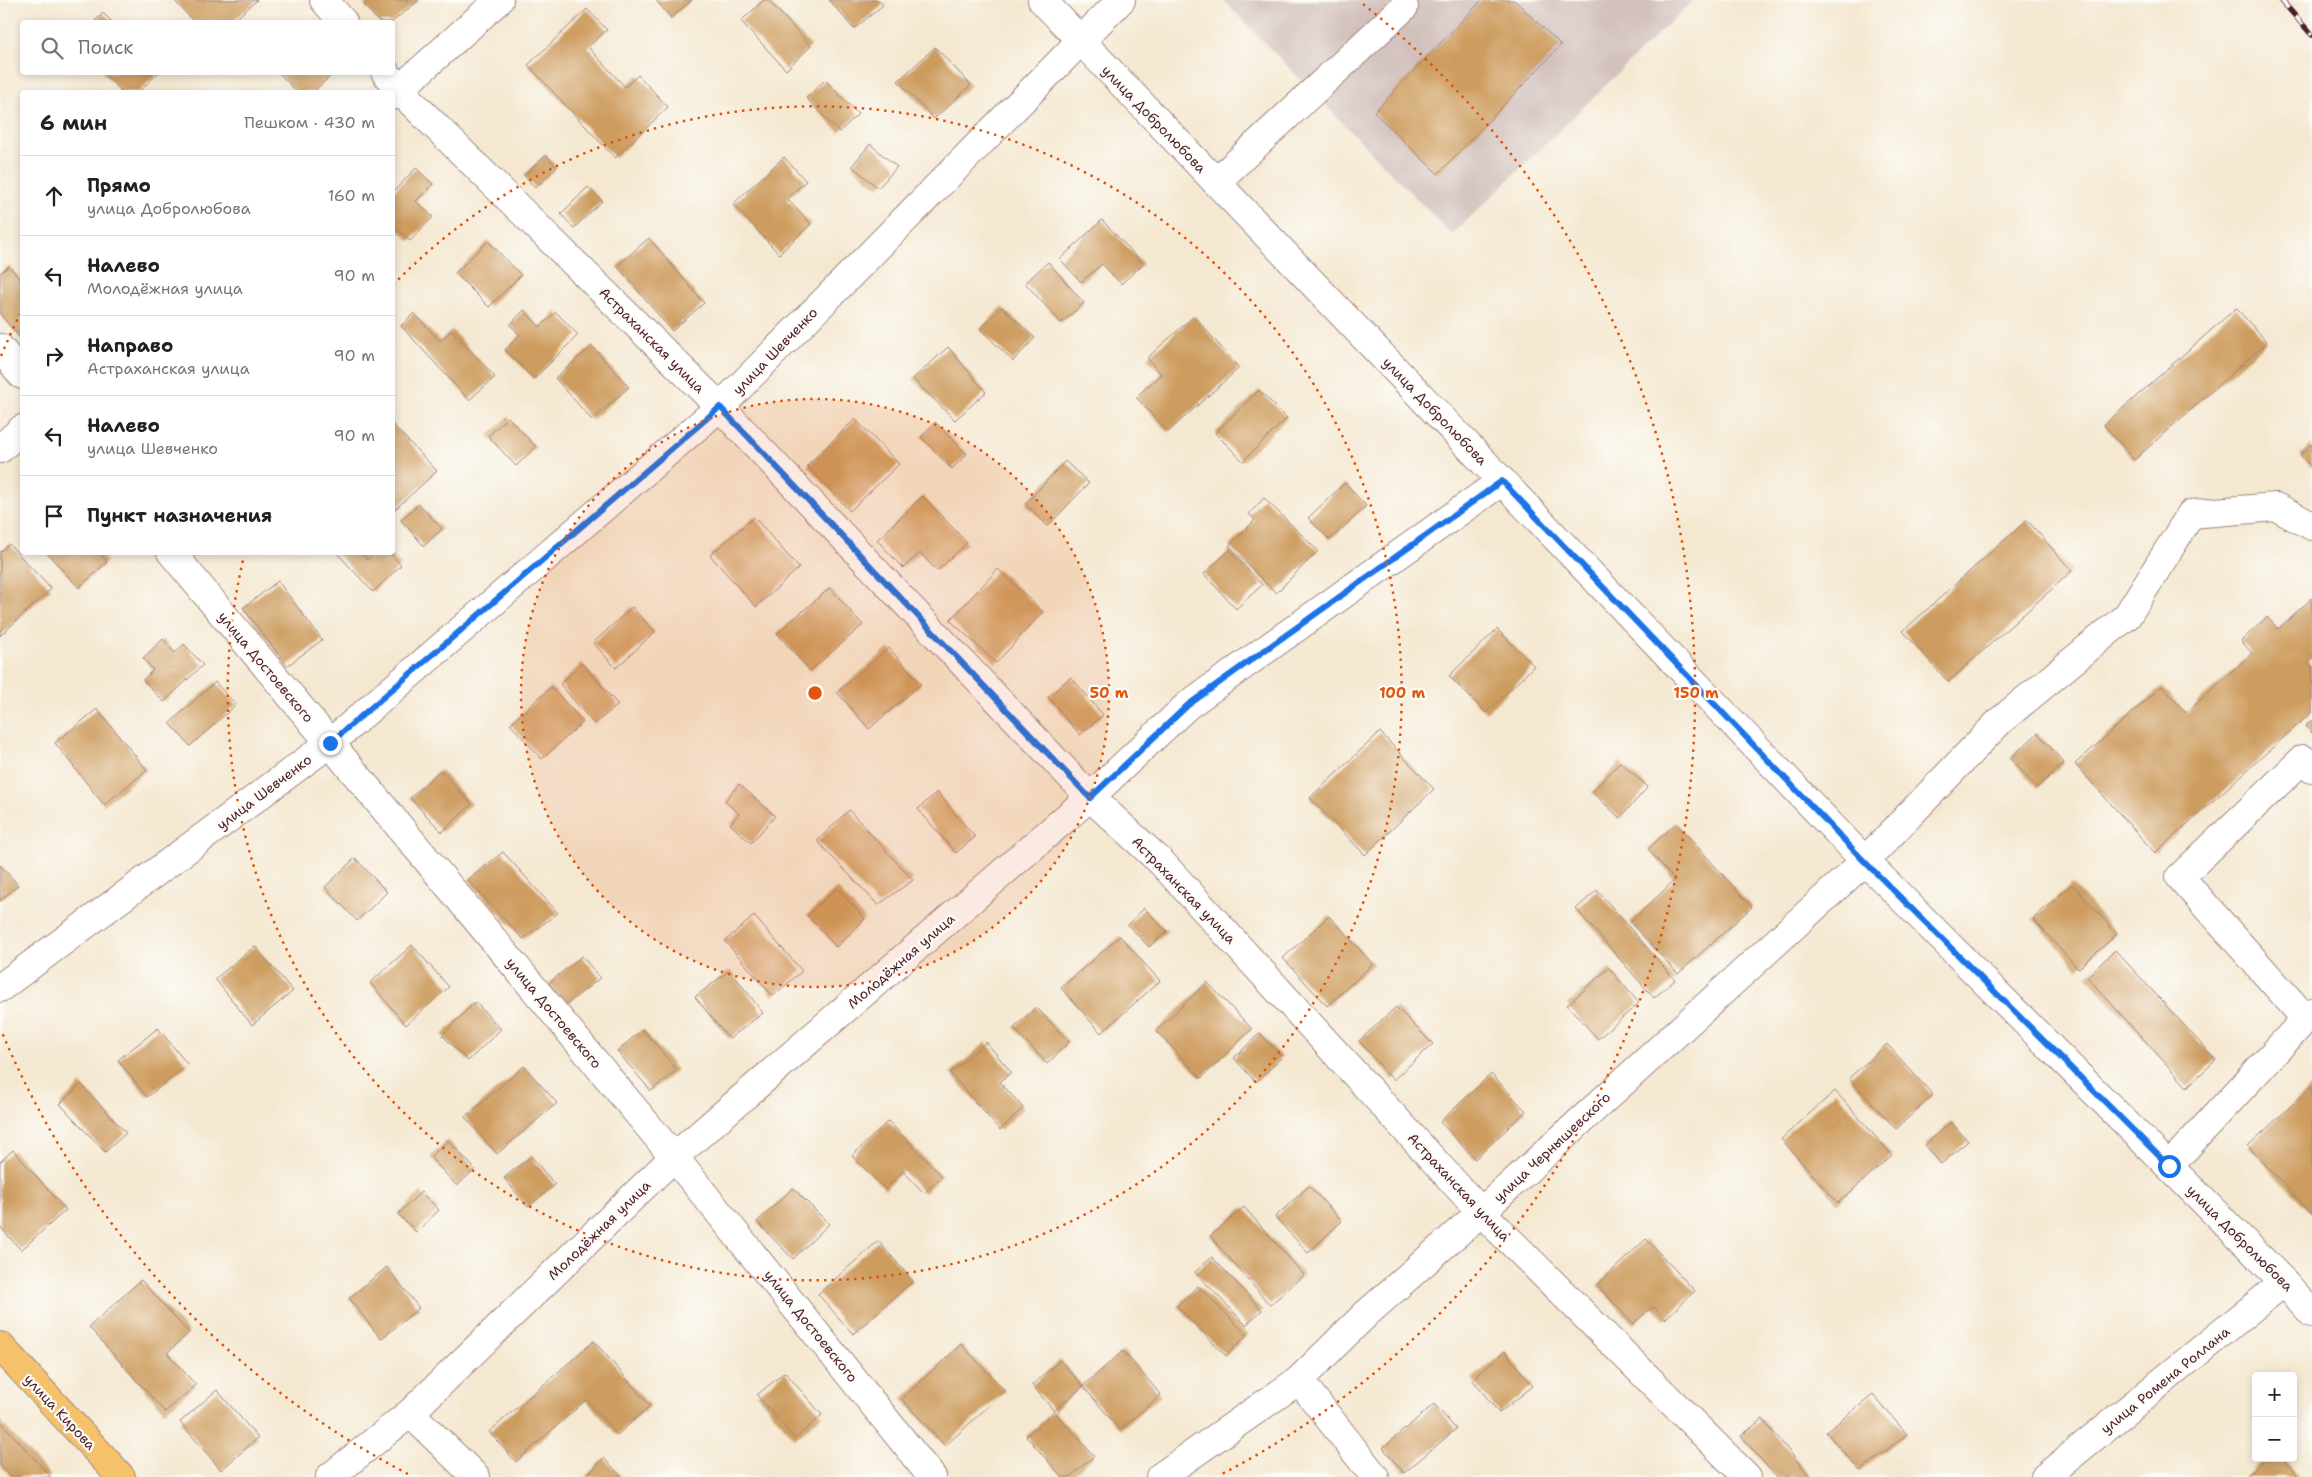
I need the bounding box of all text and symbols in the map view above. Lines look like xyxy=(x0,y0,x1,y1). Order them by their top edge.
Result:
search box xyxy=(20,20,395,75)
icon: search xyxy=(38,34,66,62)
text: Поиск xyxy=(78,35,133,60)
street label: улица Добролюбова xyxy=(1098,61,1210,177)
text: 6 мин xyxy=(40,109,107,137)
text: Пешком · 430 m xyxy=(244,112,375,133)
text: Прямо xyxy=(87,173,151,198)
icon: ahead xyxy=(40,182,68,210)
text: 160 m xyxy=(328,185,375,206)
text: улица Добролюбова xyxy=(87,198,251,219)
text: Налево xyxy=(87,253,160,278)
icon: left xyxy=(40,262,68,290)
text: 90 m xyxy=(334,265,375,286)
text: Молодёжная улица xyxy=(87,278,243,299)
street label: Астраханская улица xyxy=(595,283,709,397)
street label: улица Шевченко xyxy=(729,304,821,398)
text: Направо xyxy=(87,333,173,358)
icon: right xyxy=(40,342,68,370)
text: 90 m xyxy=(334,345,375,366)
street label: улица Добролюбова xyxy=(1379,353,1491,469)
text: Астраханская улица xyxy=(87,358,250,379)
text: Налево xyxy=(87,413,160,438)
icon: left xyxy=(40,422,68,450)
text: 90 m xyxy=(334,425,375,446)
text: улица Шевченко xyxy=(87,438,218,459)
icon: arrive xyxy=(40,502,68,530)
text: Пункт назначения xyxy=(87,503,272,528)
street label: улица Достоевского xyxy=(214,608,318,726)
text: 50 m xyxy=(1090,683,1129,703)
text: 100 m xyxy=(1379,683,1425,703)
text: 150 m xyxy=(1673,683,1719,703)
centre of rings xyxy=(806,684,824,702)
route end xyxy=(319,732,342,755)
street label: улица Шевченко xyxy=(213,750,315,834)
street label: Астраханская улица xyxy=(1128,833,1240,948)
street label: Молодёжная улица xyxy=(844,909,959,1013)
street label: улица Достоевского xyxy=(502,954,606,1072)
street label: улица Чернышевского xyxy=(1490,1088,1614,1206)
street label: Астраханская улица xyxy=(1404,1129,1514,1245)
route start xyxy=(2158,1155,2181,1178)
street label: Молодёжная улица xyxy=(544,1176,654,1284)
street label: улица Добролюбова xyxy=(2183,1181,2297,1295)
street label: улица Достоевского xyxy=(760,1266,862,1386)
street label: улица Ромена Роллана xyxy=(2097,1322,2233,1438)
street label: улица Кирова xyxy=(20,1370,100,1454)
map controls xyxy=(2252,1372,2297,1462)
button: + xyxy=(2252,1372,2297,1417)
button: − xyxy=(2252,1417,2297,1462)

